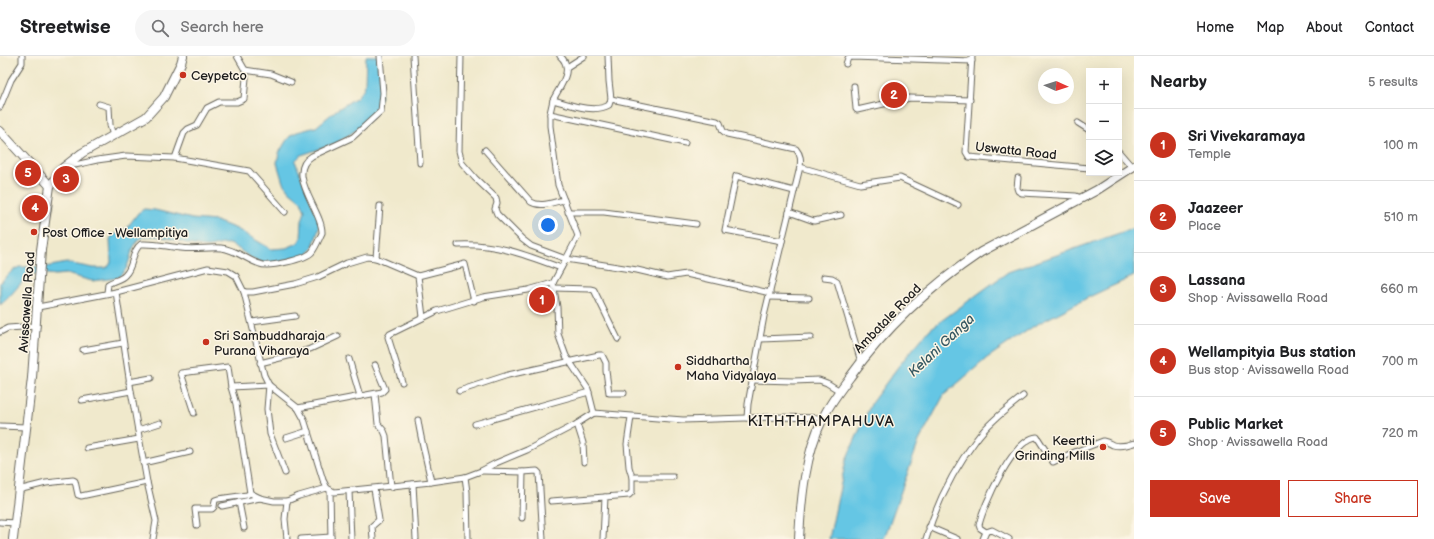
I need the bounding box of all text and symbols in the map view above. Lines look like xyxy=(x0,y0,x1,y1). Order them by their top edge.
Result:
search box xyxy=(135,10,415,46)
text: Streetwise xyxy=(20,16,111,39)
icon: search xyxy=(149,17,171,39)
text: Search here xyxy=(181,18,264,37)
text: Home xyxy=(1196,19,1234,36)
text: Map xyxy=(1256,19,1284,36)
text: About xyxy=(1306,19,1343,36)
text: Contact xyxy=(1365,19,1414,36)
place label: Ceypetco xyxy=(191,68,247,84)
north arrow xyxy=(1038,68,1074,104)
map controls xyxy=(1086,68,1122,176)
button: + xyxy=(1086,68,1122,104)
marker: Ceypetco xyxy=(178,70,188,80)
text: Nearby xyxy=(1150,72,1207,92)
text: 5 results xyxy=(1368,74,1418,90)
pin: 2 xyxy=(881,80,907,110)
button: − xyxy=(1086,104,1122,140)
text: Sri Vivekaramaya xyxy=(1188,127,1305,146)
text: 1 xyxy=(1160,137,1166,153)
text: 100 m xyxy=(1383,137,1418,153)
street label: Uswatta Road xyxy=(974,139,1057,163)
button: layers xyxy=(1086,140,1122,176)
text: Temple xyxy=(1188,146,1231,162)
pin: 5 xyxy=(15,158,41,188)
pin: 3 xyxy=(53,164,79,194)
pin: 4 xyxy=(22,193,48,223)
text: Jaazeer xyxy=(1188,199,1243,218)
text: 2 xyxy=(1159,209,1167,225)
text: 510 m xyxy=(1384,209,1418,225)
your location xyxy=(538,215,558,235)
text: Place xyxy=(1188,218,1221,234)
place label: Post Office - Wellampitiya xyxy=(42,225,188,241)
marker: Post Office - Wellampitiya xyxy=(29,227,39,237)
street label: Avissawella Road xyxy=(15,251,39,353)
text: Lassana xyxy=(1188,271,1245,290)
street label: Ambatale Road xyxy=(851,281,925,357)
text: 3 xyxy=(1159,281,1167,297)
text: 660 m xyxy=(1380,281,1418,297)
pin: 1 xyxy=(529,285,555,315)
text: Shop · Avissawella Road xyxy=(1188,290,1328,306)
water label: Kelani Ganga xyxy=(905,310,978,380)
place label: Sri Sambuddharaja Purana Viharaya xyxy=(214,328,325,359)
marker: Sri Sambuddharaja Purana Viharaya xyxy=(201,337,211,347)
text: Wellampityia Bus station xyxy=(1188,343,1356,362)
place label: Siddhartha Maha Vidyalaya xyxy=(686,353,777,384)
text: 4 xyxy=(1159,353,1167,369)
text: 700 m xyxy=(1382,353,1418,369)
marker: Siddhartha Maha Vidyalaya xyxy=(673,362,683,372)
text: Bus stop · Avissawella Road xyxy=(1188,362,1349,378)
district label: KITHTHAMPAHUVA xyxy=(747,412,895,431)
text: Public Market xyxy=(1188,415,1283,434)
text: 5 xyxy=(1159,425,1167,441)
text: 720 m xyxy=(1382,425,1418,441)
place label: Keerthi Grinding Mills xyxy=(1015,433,1096,464)
text: Shop · Avissawella Road xyxy=(1188,434,1328,450)
marker: Keerthi Grinding Mills xyxy=(1098,442,1108,452)
button: Save xyxy=(1150,480,1280,517)
button: Share xyxy=(1288,480,1418,517)

